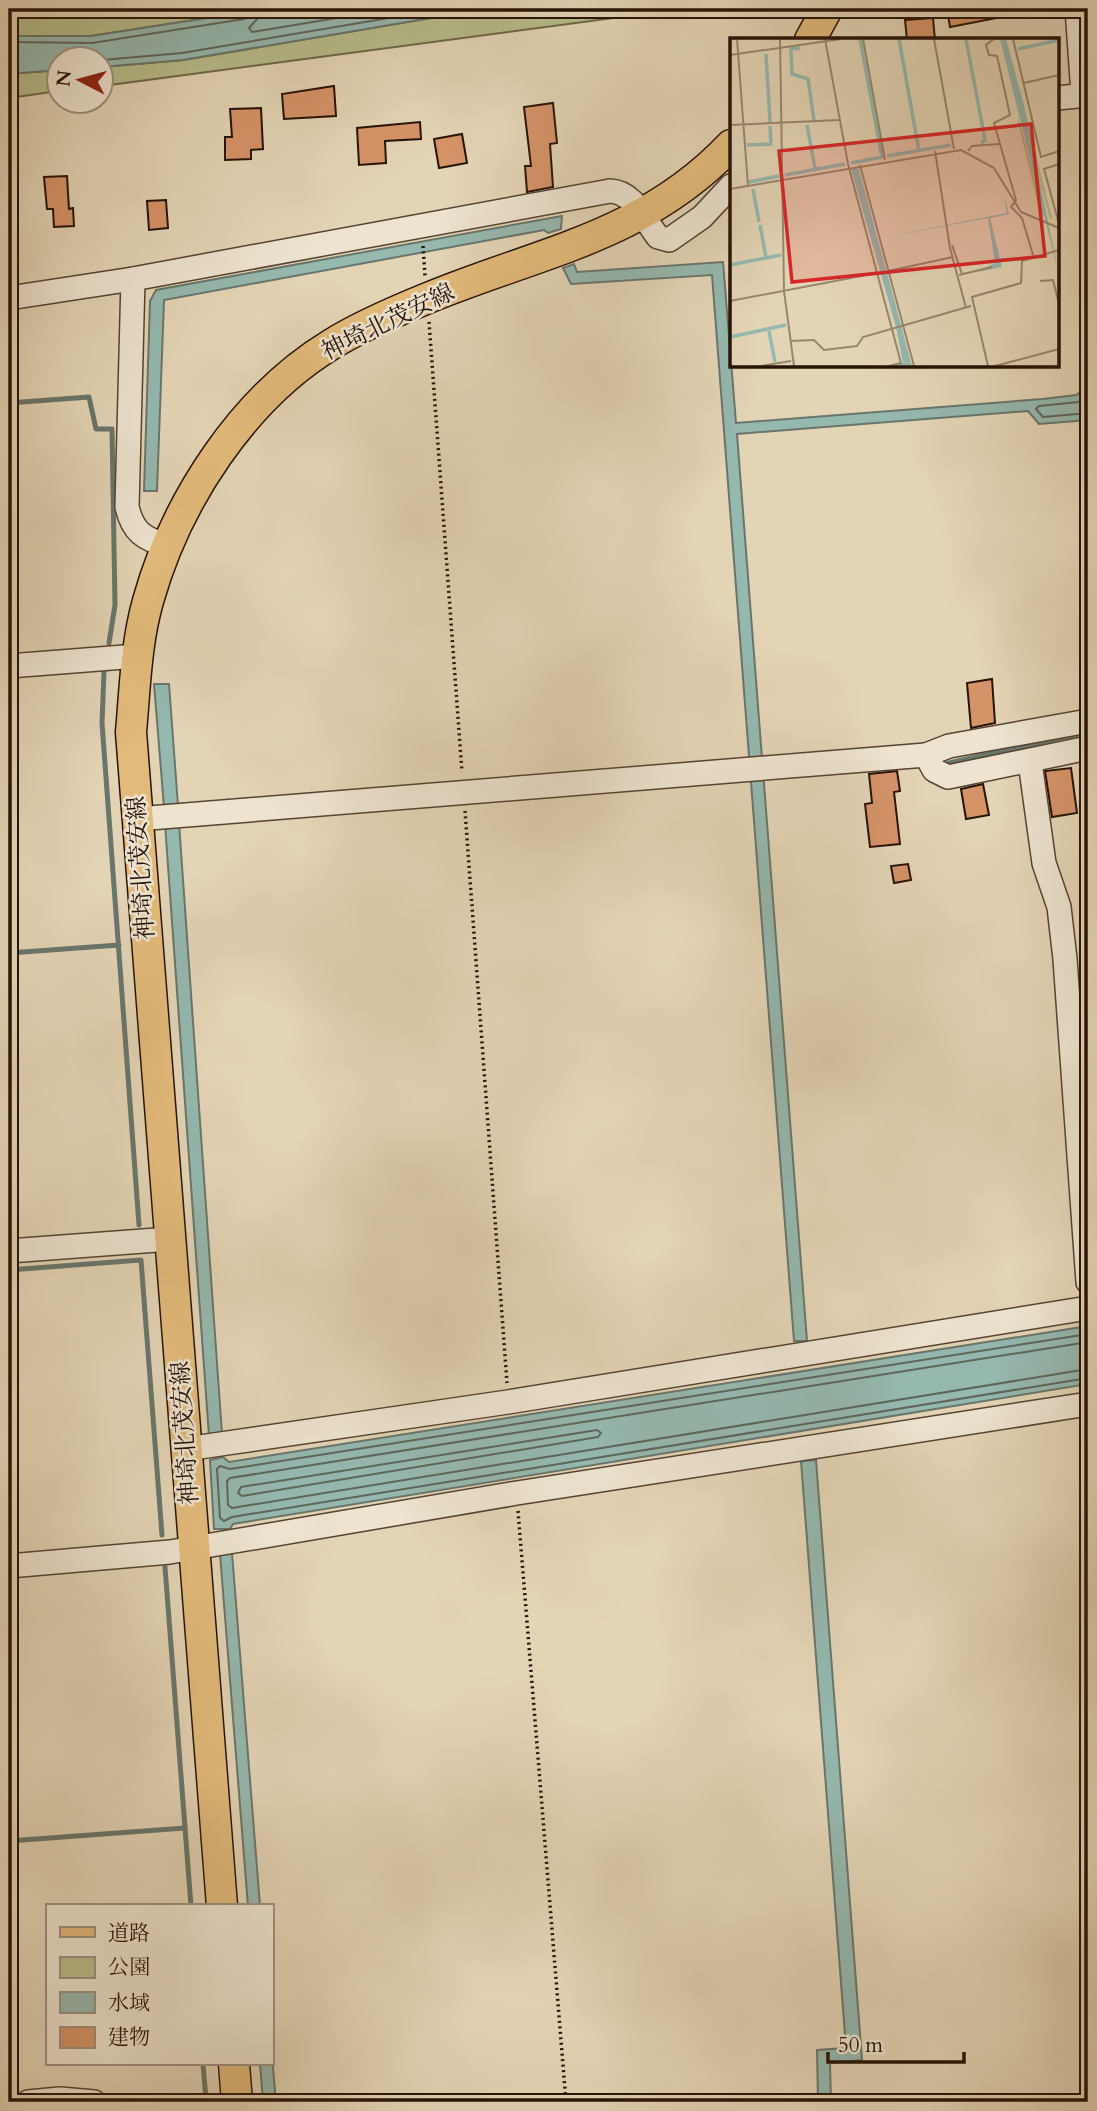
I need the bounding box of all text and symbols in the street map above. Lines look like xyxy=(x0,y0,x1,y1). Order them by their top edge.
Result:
inset map xyxy=(730,38,1058,368)
north arrow xyxy=(46,46,116,116)
text: N xyxy=(50,68,78,88)
street label: 神埼北茂安線 xyxy=(316,276,460,368)
street label: 神埼北茂安線 xyxy=(120,795,162,941)
street label: 神埼北茂安線 xyxy=(164,1360,206,1506)
legend xyxy=(46,1904,273,2066)
text: 道路 xyxy=(108,1919,150,1948)
text: 公園 xyxy=(108,1953,150,1982)
text: 水域 xyxy=(108,1989,150,2018)
scale bar xyxy=(828,2020,964,2064)
text: 建物 xyxy=(108,2023,150,2052)
text: 50 m xyxy=(838,2031,883,2060)

